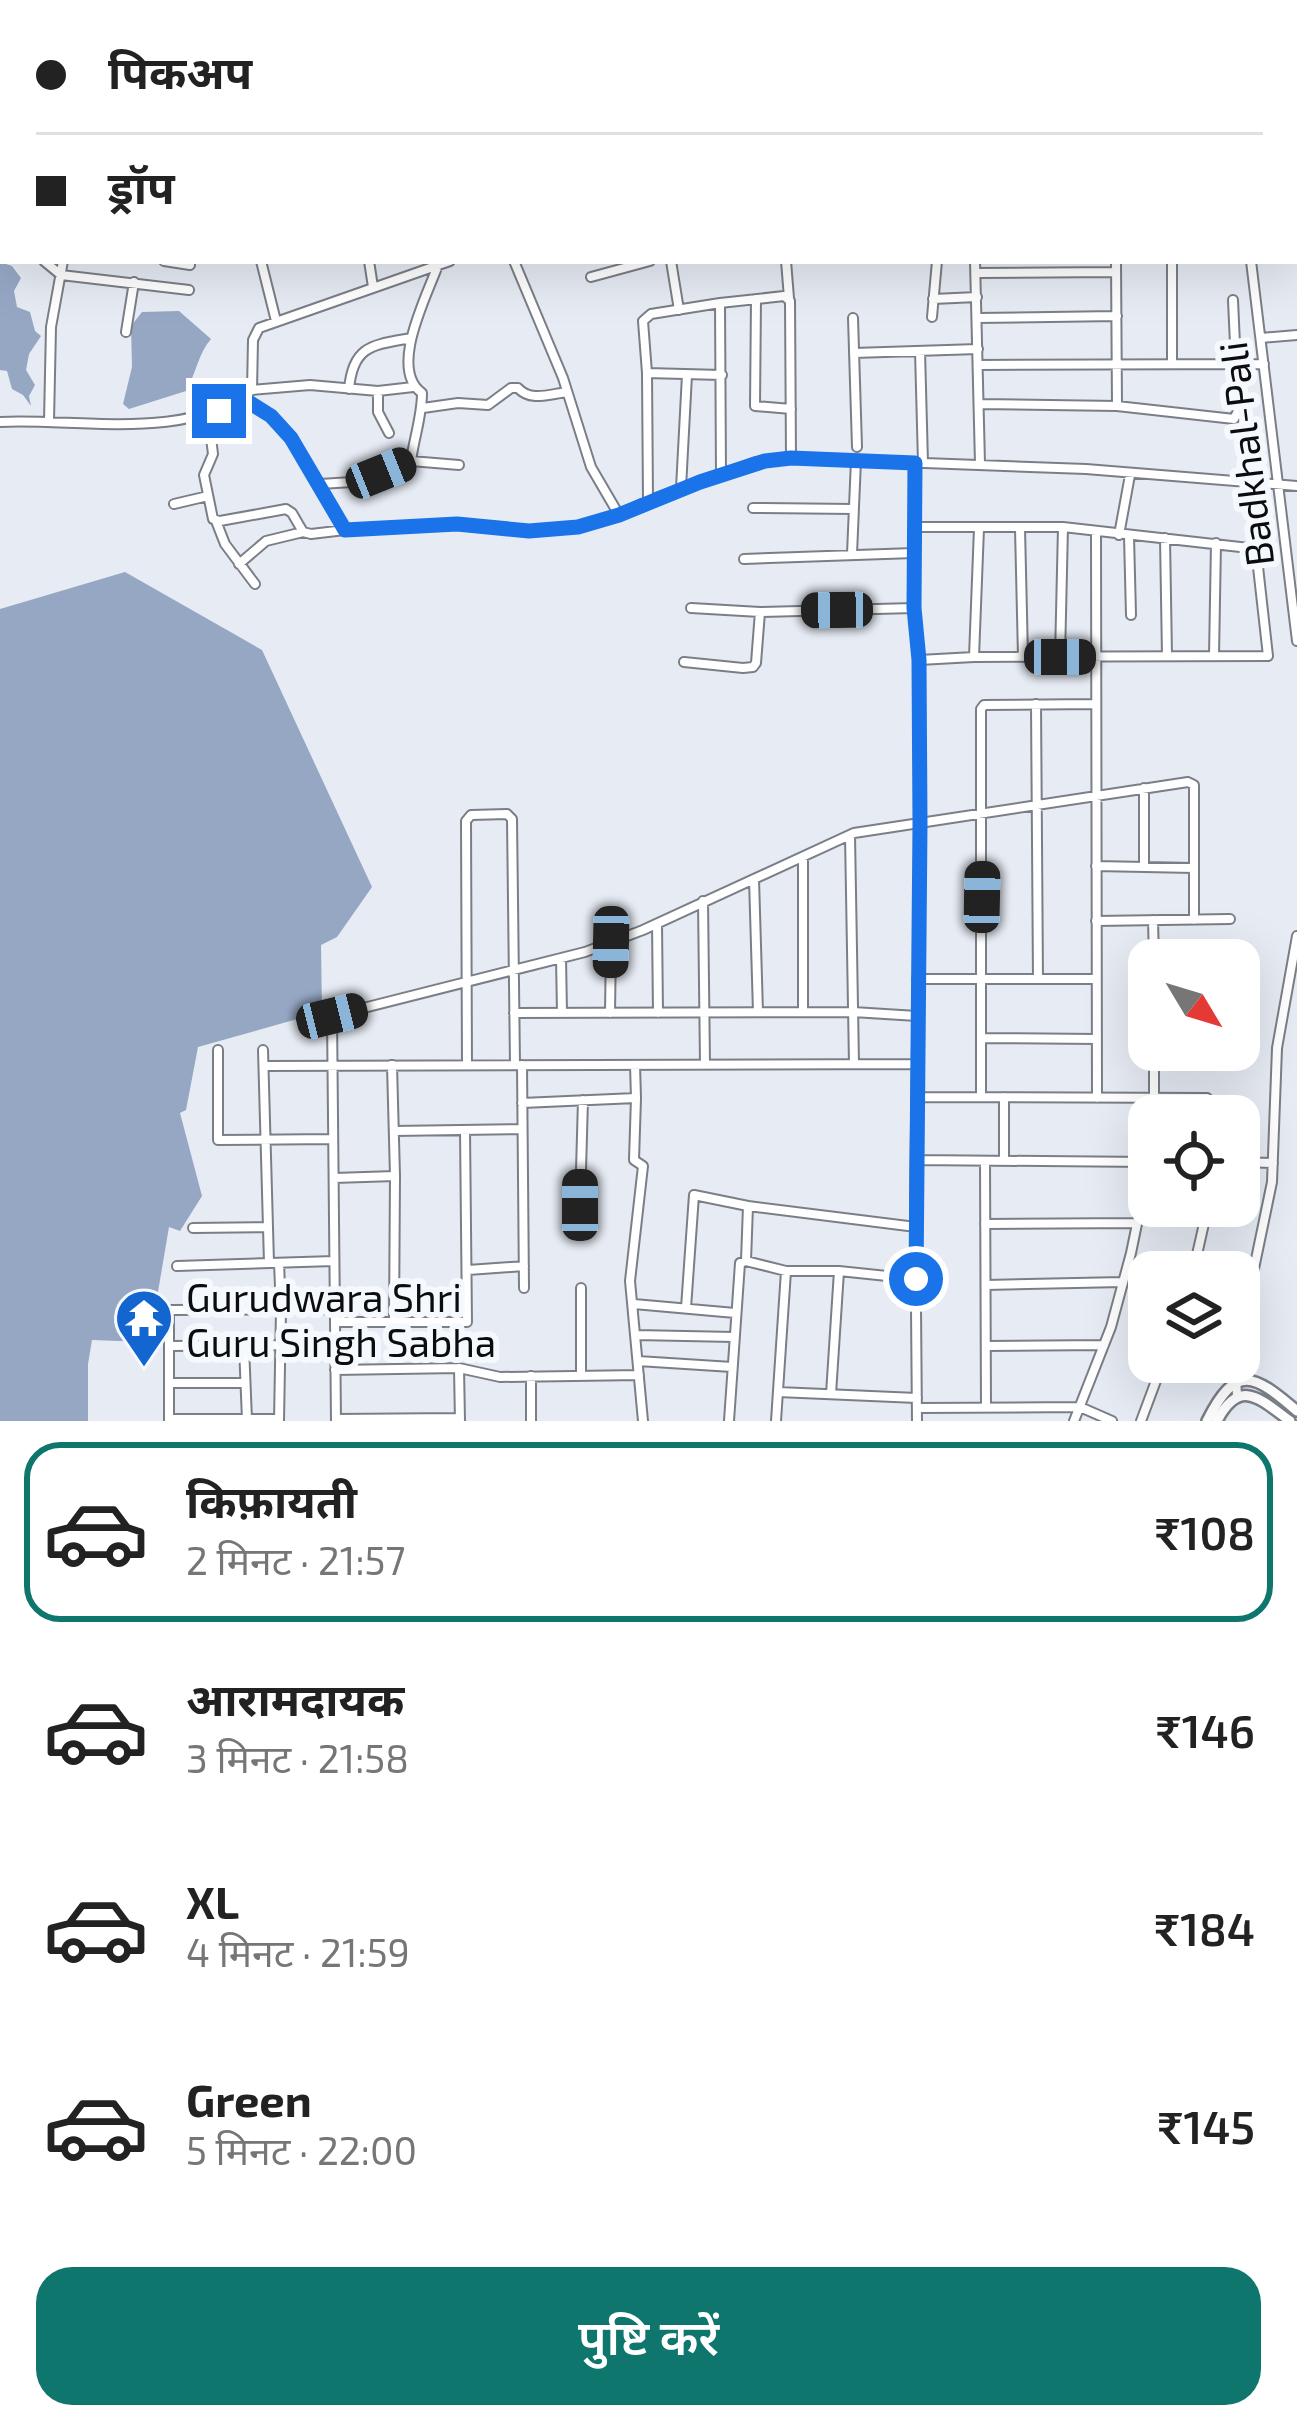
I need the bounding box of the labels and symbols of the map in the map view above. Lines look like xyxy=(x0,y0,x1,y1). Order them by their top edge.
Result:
street label: Badkhal-Pali xyxy=(1208,339,1282,569)
route end xyxy=(192,384,246,438)
car xyxy=(341,443,421,503)
car xyxy=(801,591,873,629)
car xyxy=(1024,639,1096,675)
car xyxy=(963,861,1001,933)
car xyxy=(592,906,630,978)
north arrow xyxy=(1128,939,1260,1071)
car xyxy=(293,990,371,1042)
car xyxy=(562,1169,598,1241)
route start xyxy=(889,1252,943,1306)
place label: Gurudwara Shri Guru Singh Sabha xyxy=(186,1273,496,1365)
temple icon: Gurudwara Shri Guru Singh Sabha xyxy=(113,1287,175,1369)

